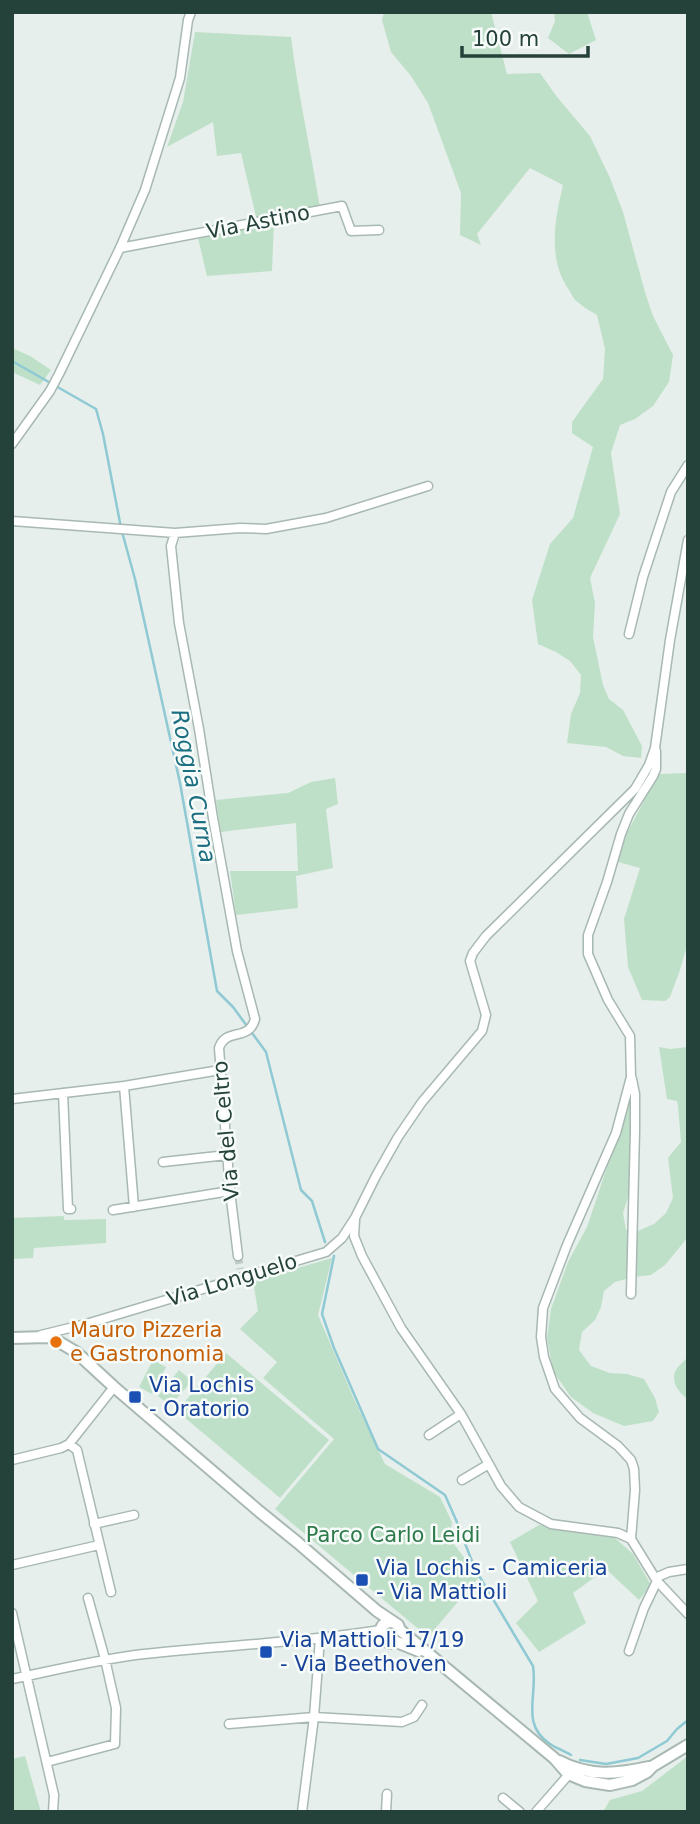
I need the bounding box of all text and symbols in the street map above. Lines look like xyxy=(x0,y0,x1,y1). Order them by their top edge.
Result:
scale bar xyxy=(462,14,588,58)
text: 100 m xyxy=(472,27,539,51)
street label: Via Astino xyxy=(204,200,312,244)
water label: Roggia Curna xyxy=(166,707,222,865)
street label: Via del Celtro xyxy=(208,1060,244,1202)
street label: Via Longuelo xyxy=(164,1249,300,1311)
place label: Mauro Pizzeria e Gastronomia xyxy=(70,1318,224,1366)
marker: Mauro Pizzeria e Gastronomia xyxy=(48,1334,64,1350)
place label: Via Lochis - Oratorio xyxy=(149,1373,254,1421)
marker: Via Lochis - Oratorio xyxy=(127,1389,143,1405)
park label: Parco Carlo Leidi xyxy=(306,1523,480,1547)
place label: Via Lochis - Camiceria - Via Mattioli xyxy=(376,1556,608,1604)
marker: Via Lochis - Camiceria - Via Mattioli xyxy=(354,1572,370,1588)
place label: Via Mattioli 17/19 - Via Beethoven xyxy=(280,1628,464,1676)
marker: Via Mattioli 17/19 - Via Beethoven xyxy=(258,1644,274,1660)

